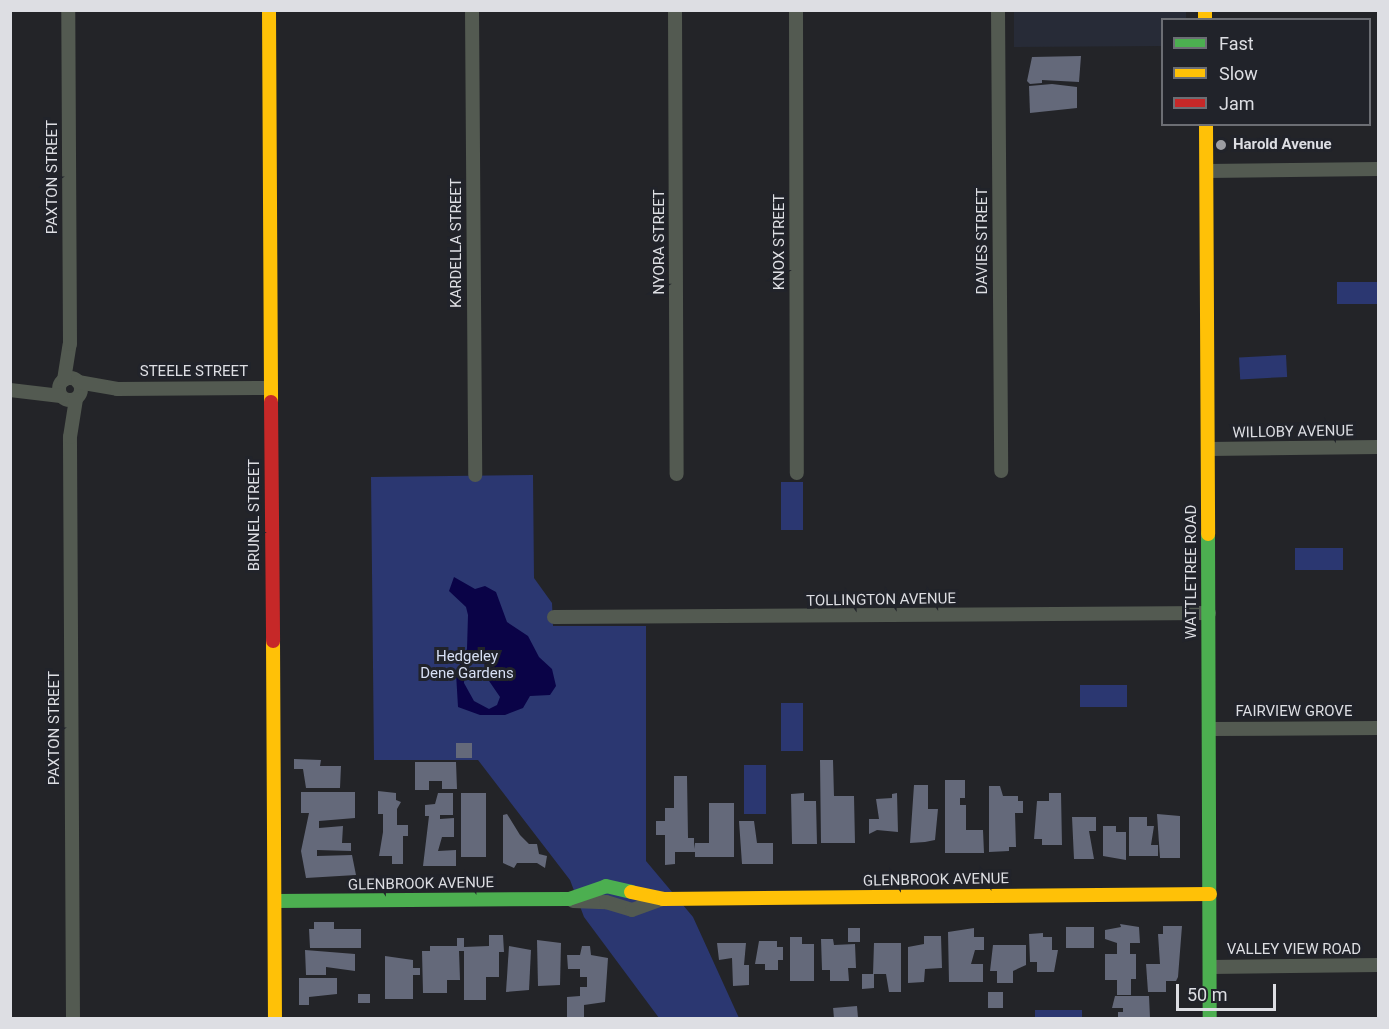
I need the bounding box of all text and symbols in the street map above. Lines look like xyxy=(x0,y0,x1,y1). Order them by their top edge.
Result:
legend xyxy=(1161,18,1371,126)
text: Fast xyxy=(1219,33,1254,54)
text: Slow xyxy=(1219,63,1258,84)
text: Jam xyxy=(1219,93,1255,114)
street label: PAXTON STREET xyxy=(44,120,62,234)
place label: Harold Avenue xyxy=(1233,136,1332,154)
marker: Harold Avenue xyxy=(1214,138,1228,152)
street label: KARDELLA STREET xyxy=(448,178,466,308)
street label: DAVIES STREET xyxy=(974,188,992,294)
street label: NYORA STREET xyxy=(651,189,669,295)
street label: KNOX STREET xyxy=(771,194,789,290)
street label: STEELE STREET xyxy=(140,363,248,381)
street label: WILLOBY AVENUE xyxy=(1232,422,1354,442)
street label: BRUNEL STREET xyxy=(246,459,264,571)
street label: WATTLETREE ROAD xyxy=(1183,505,1201,639)
street label: TOLLINGTON AVENUE xyxy=(806,590,956,610)
park label: Hedgeley Dene Gardens xyxy=(420,647,514,682)
street label: PAXTON STREET xyxy=(46,671,64,785)
street label: FAIRVIEW GROVE xyxy=(1236,703,1352,721)
street label: GLENBROOK AVENUE xyxy=(863,870,1009,890)
street label: GLENBROOK AVENUE xyxy=(348,874,494,894)
street label: VALLEY VIEW ROAD xyxy=(1227,941,1361,959)
scale bar xyxy=(1179,972,1280,1010)
text: 50 m xyxy=(1187,984,1227,1005)

